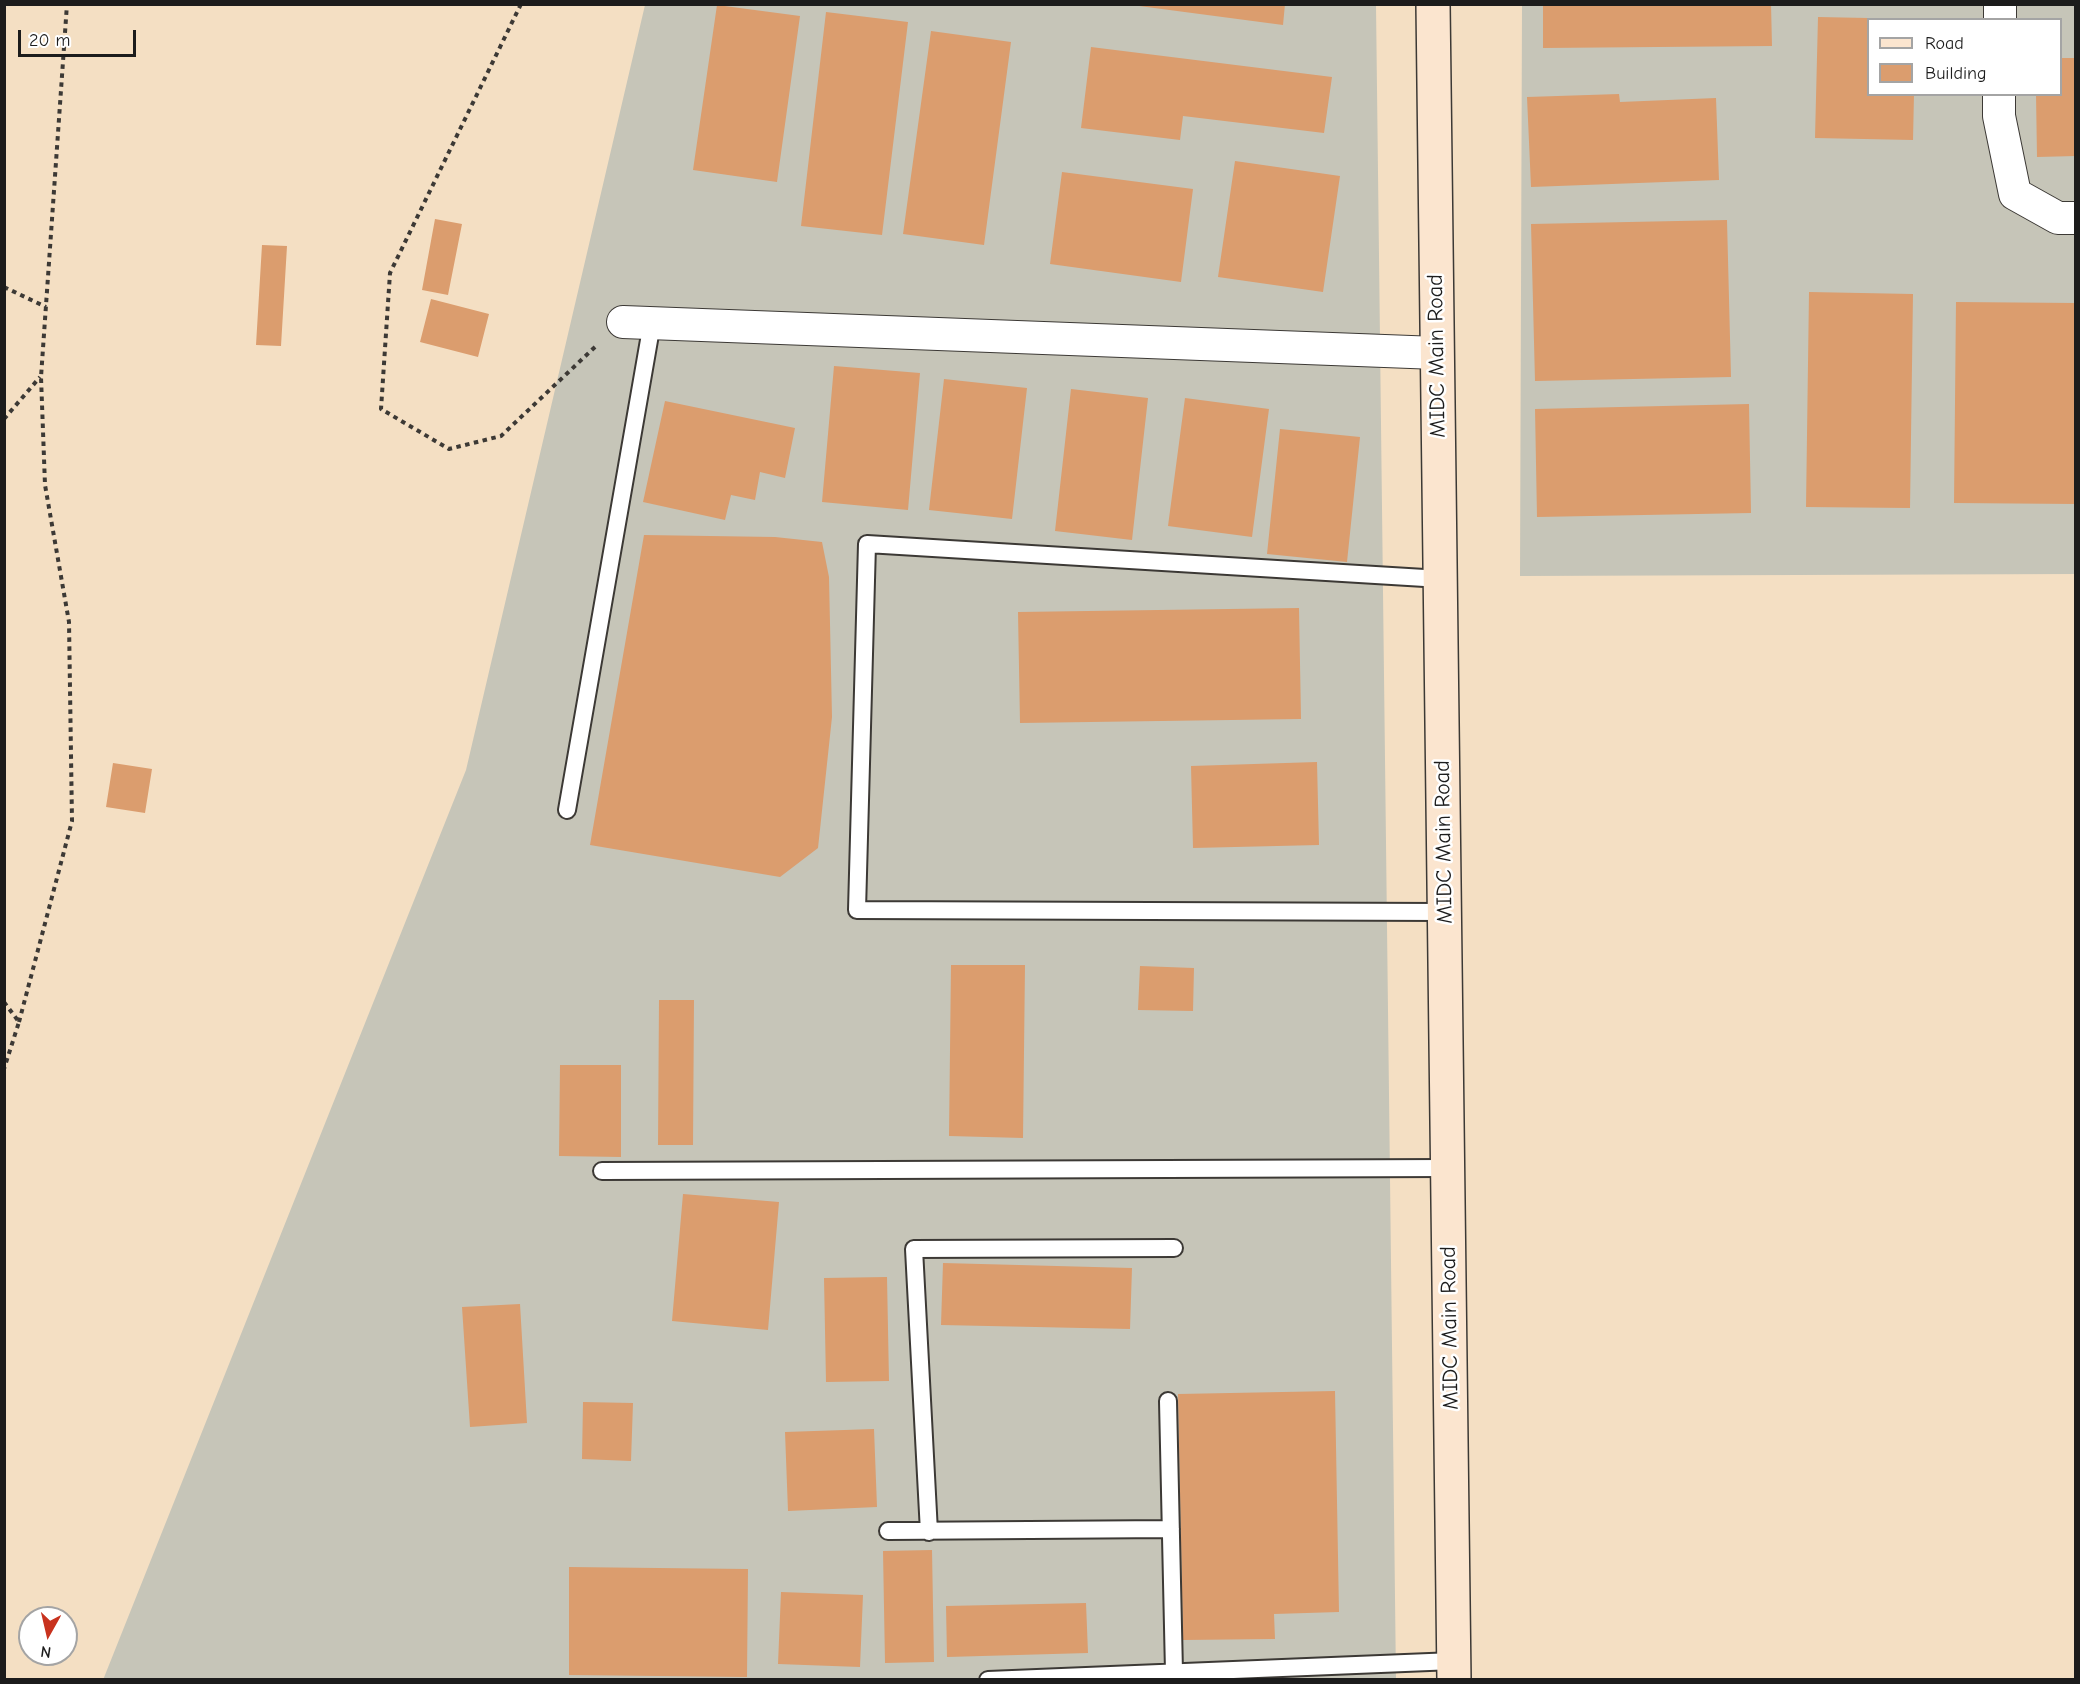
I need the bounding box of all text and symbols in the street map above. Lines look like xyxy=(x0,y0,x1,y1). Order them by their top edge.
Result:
scale bar xyxy=(21,18,140,56)
legend xyxy=(1867,18,2062,96)
text: 20 m xyxy=(29,30,70,51)
text: Road xyxy=(1925,33,1964,54)
text: Building xyxy=(1925,63,1987,84)
street label: MIDC Main Road xyxy=(1422,274,1452,438)
street label: MIDC Main Road xyxy=(1429,760,1459,924)
street label: MIDC Main Road xyxy=(1435,1246,1465,1410)
north arrow xyxy=(18,1606,78,1666)
text: N xyxy=(39,1642,52,1661)

